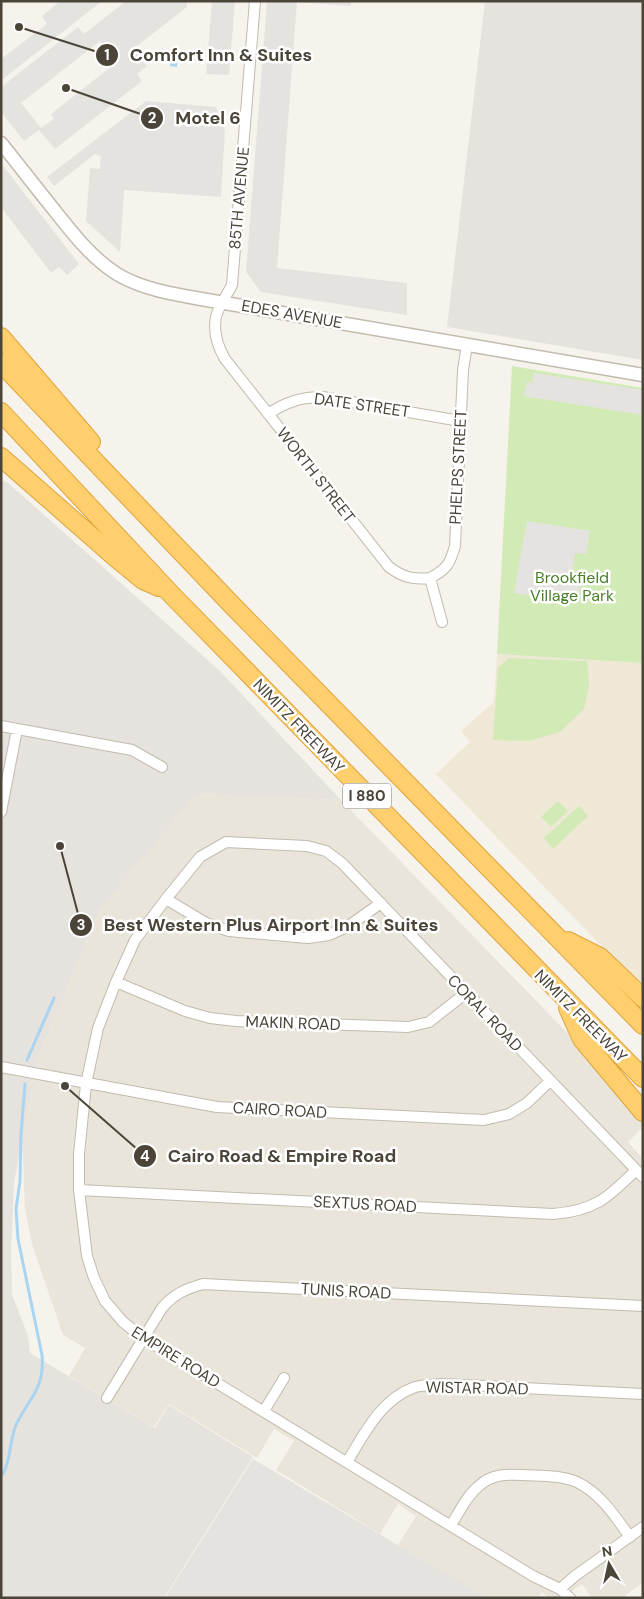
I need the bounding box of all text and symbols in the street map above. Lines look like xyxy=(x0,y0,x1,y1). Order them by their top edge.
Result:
callout: Comfort Inn & Suites xyxy=(95,39,322,72)
text: Comfort Inn & Suites xyxy=(130,43,312,67)
text: 1 xyxy=(104,45,110,65)
callout: Motel 6 xyxy=(140,101,250,134)
text: Motel 6 xyxy=(175,106,241,130)
text: 2 xyxy=(148,108,157,128)
street label: 85TH AVENUE xyxy=(224,146,254,250)
street label: EDES AVENUE xyxy=(240,295,344,333)
street label: DATE STREET xyxy=(313,388,411,422)
street label: PHELPS STREET xyxy=(445,409,471,525)
street label: WORTH STREET xyxy=(272,423,360,527)
park label: Brookfield Village Park xyxy=(530,567,614,606)
street label: NIMITZ FREEWAY xyxy=(249,674,349,778)
road number: I 880 xyxy=(343,784,391,808)
callout: Best Western Plus Airport Inn & Suites xyxy=(68,908,448,941)
text: Best Western Plus Airport Inn & Suites xyxy=(104,913,438,937)
text: 3 xyxy=(76,915,86,935)
street label: NIMITZ FREEWAY xyxy=(530,965,632,1067)
street label: CORAL ROAD xyxy=(443,970,527,1056)
street label: MAKIN ROAD xyxy=(245,1011,341,1035)
street label: CAIRO ROAD xyxy=(232,1097,328,1123)
callout: Cairo Road & Empire Road xyxy=(132,1139,406,1172)
text: Cairo Road & Empire Road xyxy=(168,1144,396,1168)
text: 4 xyxy=(140,1146,150,1166)
street label: SEXTUS ROAD xyxy=(313,1191,417,1217)
street label: TUNIS ROAD xyxy=(300,1278,392,1304)
street label: EMPIRE ROAD xyxy=(128,1321,224,1393)
street label: WISTAR ROAD xyxy=(425,1377,529,1399)
north arrow xyxy=(584,1539,634,1589)
text: N xyxy=(601,1541,613,1561)

